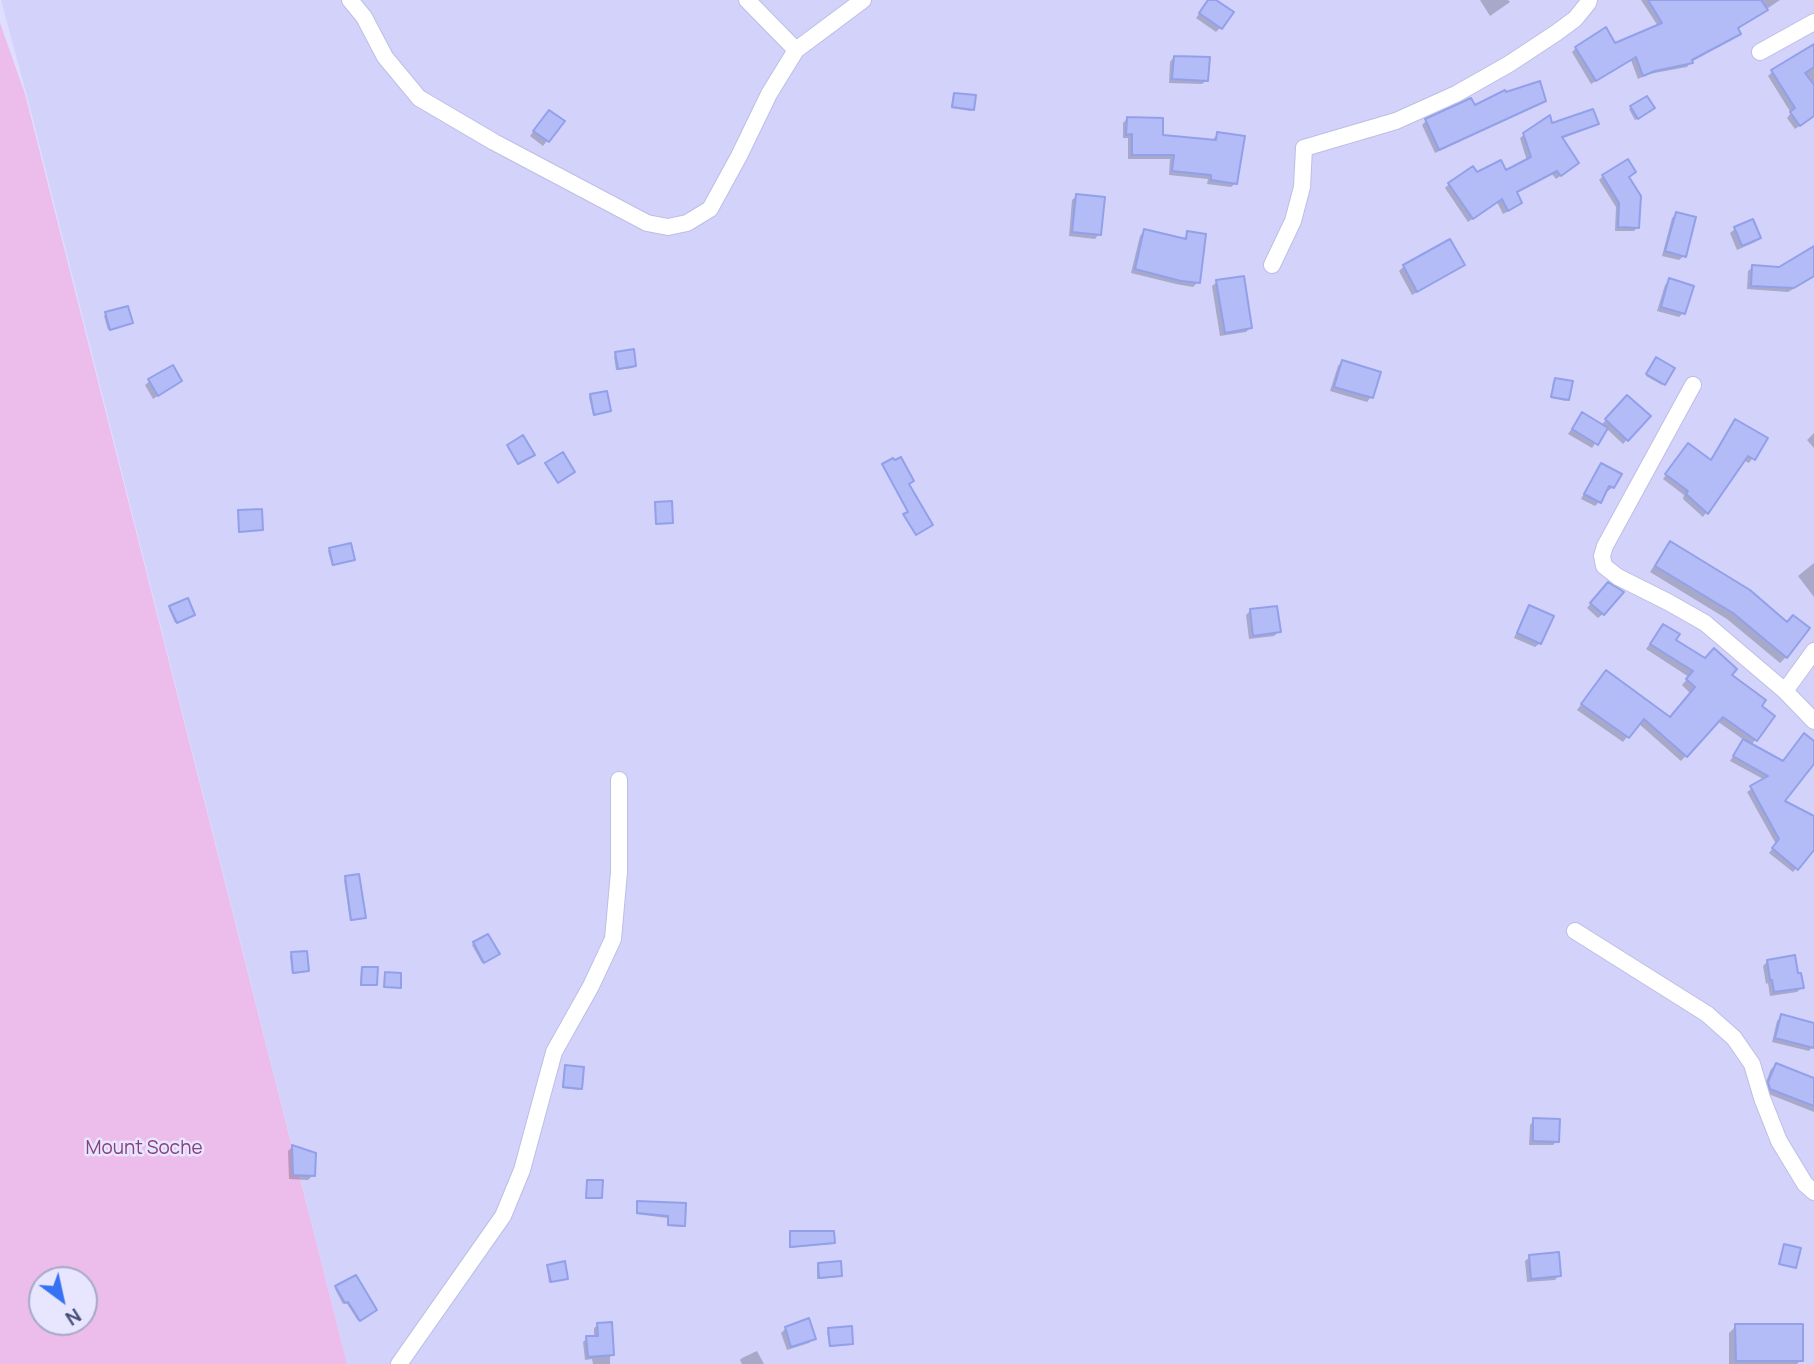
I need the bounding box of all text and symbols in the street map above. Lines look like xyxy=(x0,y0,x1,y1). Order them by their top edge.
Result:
park label: Mount Soche xyxy=(85,1138,203,1160)
north arrow xyxy=(28,1266,98,1336)
text: N xyxy=(61,1302,86,1332)

